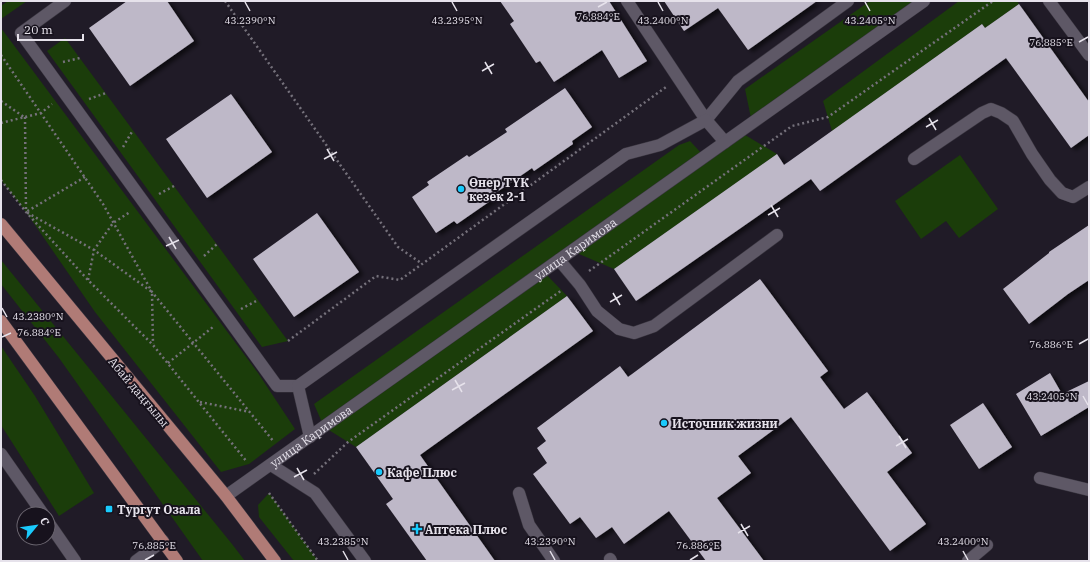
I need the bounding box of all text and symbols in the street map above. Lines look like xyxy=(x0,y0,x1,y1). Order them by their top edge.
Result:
text: 76.884°E xyxy=(576,10,620,23)
text: 43.2390°N xyxy=(224,14,276,27)
text: 43.2395°N xyxy=(431,14,483,27)
text: 43.2400°N xyxy=(637,14,689,27)
text: 43.2405°N xyxy=(844,14,896,27)
scale bar xyxy=(18,16,83,42)
text: 20 m xyxy=(24,22,53,37)
text: 76.885°E xyxy=(1029,36,1073,49)
place label: Өнер ТҮК кезек 2-1 xyxy=(469,175,529,204)
marker: Өнер ТҮК кезек 2-1 xyxy=(456,184,466,194)
street label: улица Каримова xyxy=(531,214,620,283)
text: 43.2380°N xyxy=(12,310,64,323)
text: 76.884°E xyxy=(17,326,61,339)
text: 76.886°E xyxy=(1029,338,1073,351)
street label: Абай даңғылы xyxy=(106,354,173,430)
text: 43.2405°N xyxy=(1026,390,1078,403)
street label: улица Каримова xyxy=(267,401,355,470)
place label: Источник жизни xyxy=(672,416,778,431)
marker: Источник жизни xyxy=(659,418,669,428)
place label: Кафе Плюс xyxy=(387,465,457,480)
marker: Кафе Плюс xyxy=(374,467,384,477)
place label: Тургут Озала xyxy=(117,502,201,517)
marker: Тургут Озала xyxy=(104,504,114,514)
north arrow xyxy=(16,506,56,546)
text: С xyxy=(37,515,53,528)
place label: Аптека Плюс xyxy=(425,522,508,537)
marker: Аптека Плюс xyxy=(412,524,422,534)
text: 43.2385°N xyxy=(317,535,369,548)
text: 43.2390°N xyxy=(524,535,576,548)
text: 43.2400°N xyxy=(937,535,989,548)
text: 76.885°E xyxy=(132,539,176,552)
text: 76.886°E xyxy=(676,539,720,552)

